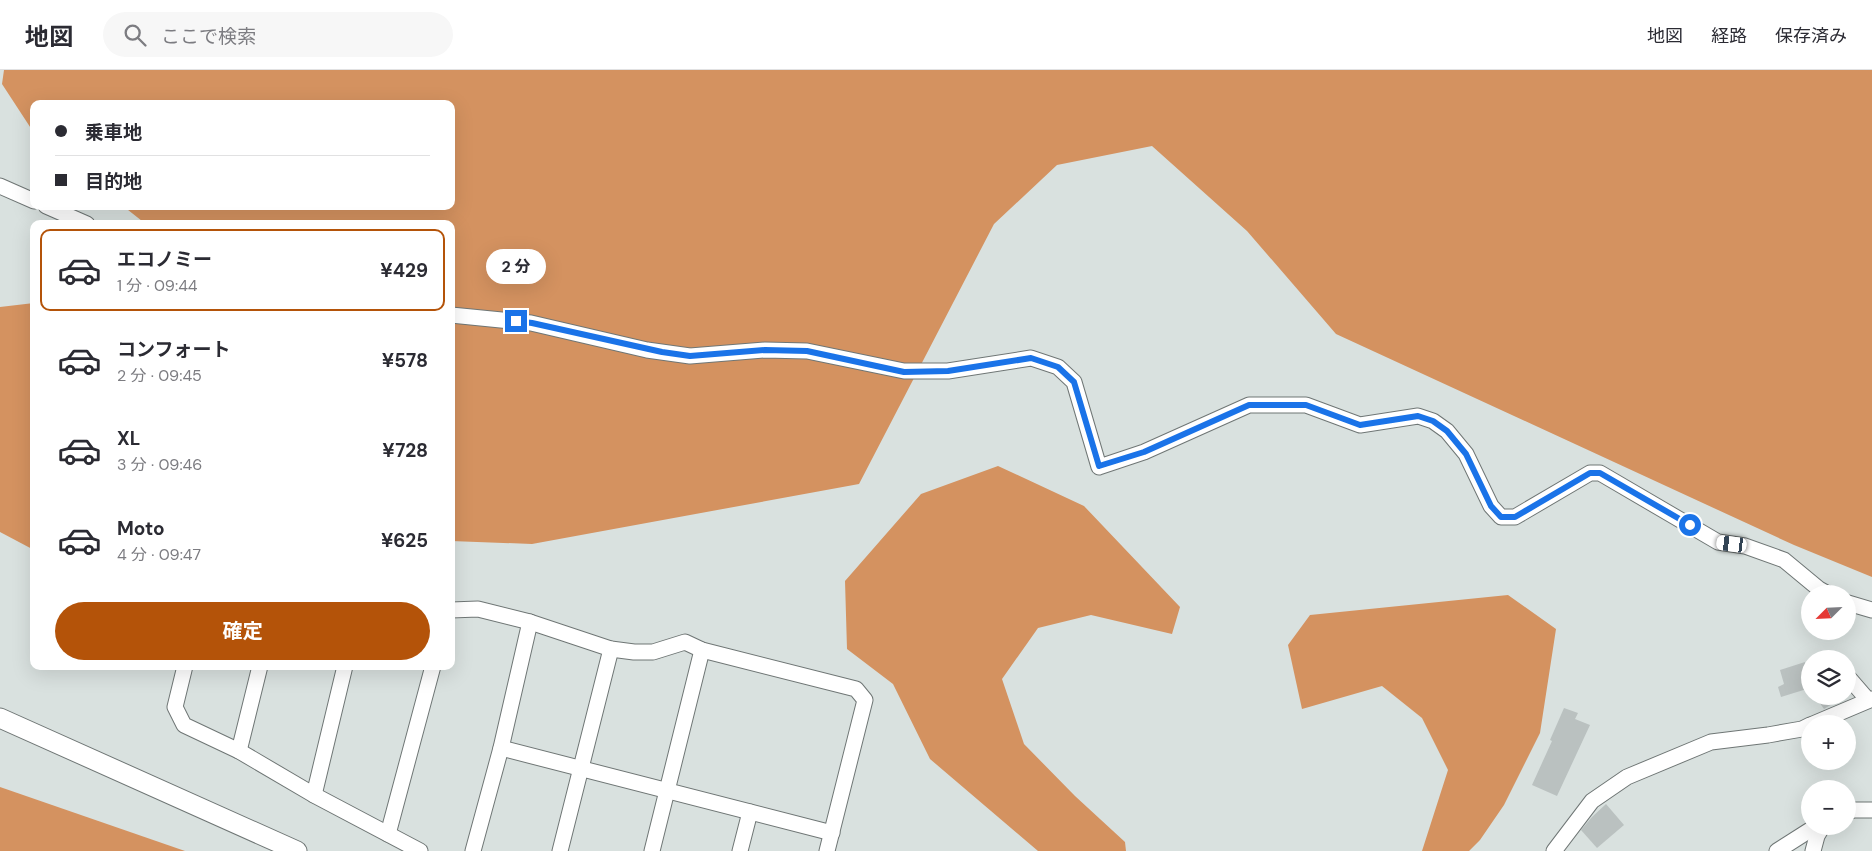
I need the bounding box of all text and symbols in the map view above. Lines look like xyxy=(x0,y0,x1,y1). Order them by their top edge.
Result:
search box xyxy=(103,12,453,57)
text: 地図 xyxy=(25,21,73,52)
icon: search xyxy=(121,21,149,49)
text: ここで検索 xyxy=(161,24,256,49)
text: 地図 xyxy=(1647,24,1683,48)
text: 経路 xyxy=(1711,24,1747,48)
text: 保存済み xyxy=(1775,24,1847,48)
text: 乗車地 xyxy=(85,120,142,145)
text: 目的地 xyxy=(85,169,142,194)
text: エコノミー xyxy=(117,247,212,272)
icon: car xyxy=(57,248,102,293)
callout: 2 分 xyxy=(486,248,546,284)
text: 2 分 xyxy=(502,256,531,277)
text: ¥429 xyxy=(380,258,428,283)
text: 1 分 · 09:44 xyxy=(117,275,198,296)
route end xyxy=(505,310,527,332)
text: コンフォート xyxy=(117,337,230,362)
icon: car xyxy=(57,338,102,383)
text: ¥578 xyxy=(382,348,428,373)
text: 2 分 · 09:45 xyxy=(117,365,202,386)
text: XL xyxy=(117,426,140,451)
icon: car xyxy=(57,428,102,473)
text: ¥728 xyxy=(382,438,428,463)
text: 3 分 · 09:46 xyxy=(117,454,202,475)
route start xyxy=(1679,514,1701,536)
text: Moto xyxy=(117,516,165,541)
icon: car xyxy=(57,518,102,563)
text: ¥625 xyxy=(381,528,428,553)
car xyxy=(1716,535,1747,553)
text: 4 分 · 09:47 xyxy=(117,544,201,565)
north arrow xyxy=(1801,585,1856,640)
map controls xyxy=(1801,585,1856,835)
button: 確定 xyxy=(55,602,430,660)
button: layers xyxy=(1801,650,1856,705)
button: + xyxy=(1801,715,1856,770)
button: − xyxy=(1801,780,1856,835)

